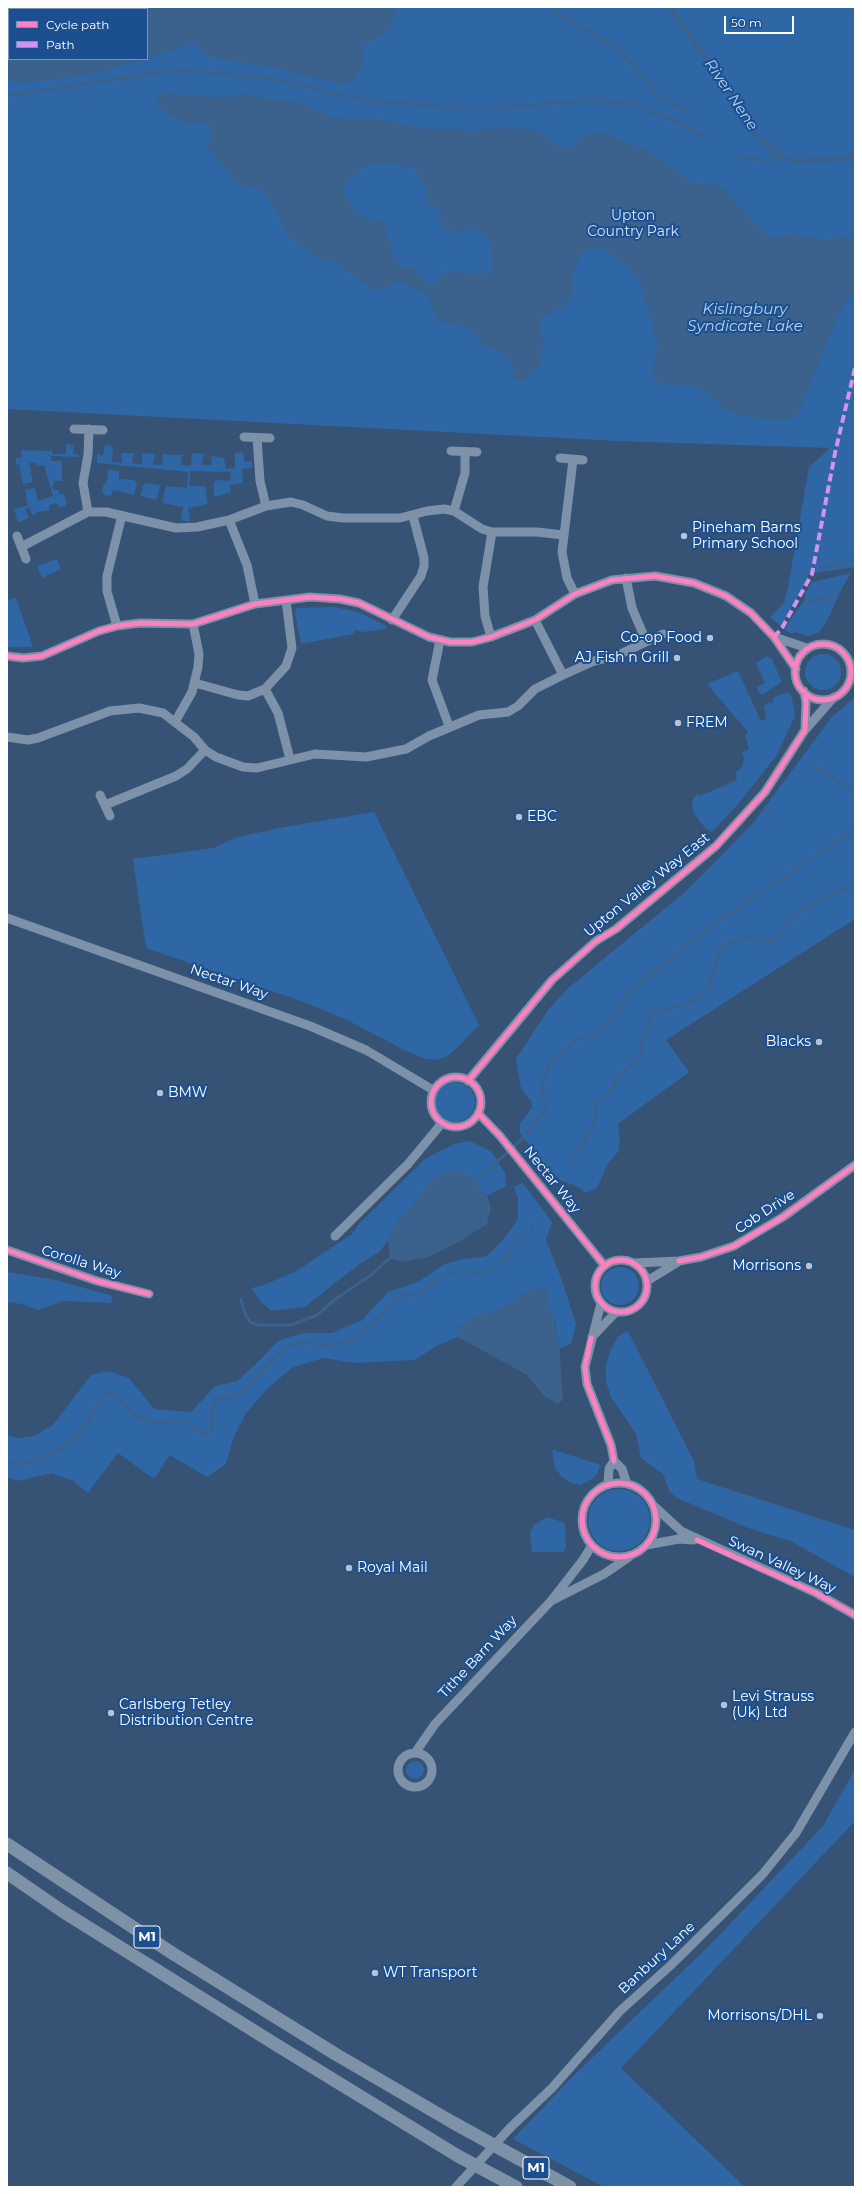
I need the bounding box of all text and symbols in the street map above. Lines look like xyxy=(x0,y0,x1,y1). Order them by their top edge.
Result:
legend xyxy=(8,8,148,60)
scale bar xyxy=(726,8,796,34)
text: 50 m xyxy=(731,15,762,30)
text: Cycle path xyxy=(46,17,109,32)
text: Path xyxy=(46,37,75,52)
water label: River Nene xyxy=(701,56,761,134)
park label: Upton Country Park xyxy=(587,208,679,240)
water label: Kislingbury Syndicate Lake xyxy=(687,301,803,336)
place label: Pineham Barns Primary School xyxy=(692,520,801,552)
marker: Pineham Barns Primary School xyxy=(679,531,689,541)
place label: Co-op Food xyxy=(620,630,702,646)
marker: Co-op Food xyxy=(705,633,715,643)
place label: AJ Fish n Grill xyxy=(575,650,669,666)
marker: AJ Fish n Grill xyxy=(672,653,682,663)
place label: FREM xyxy=(686,715,728,731)
marker: FREM xyxy=(673,718,683,728)
place label: EBC xyxy=(527,809,557,825)
marker: EBC xyxy=(514,812,524,822)
street label: Upton Valley Way East xyxy=(581,829,713,941)
street label: Nectar Way xyxy=(188,961,270,1003)
place label: Blacks xyxy=(766,1034,811,1050)
marker: Blacks xyxy=(814,1037,824,1047)
place label: BMW xyxy=(168,1085,207,1101)
marker: BMW xyxy=(155,1088,165,1098)
street label: Nectar Way xyxy=(520,1143,584,1217)
street label: Cob Drive xyxy=(732,1186,798,1238)
street label: Corolla Way xyxy=(39,1242,123,1282)
place label: Morrisons xyxy=(732,1258,801,1274)
marker: Morrisons xyxy=(804,1261,814,1271)
street label: Swan Valley Way xyxy=(726,1533,838,1597)
place label: Royal Mail xyxy=(357,1560,428,1576)
marker: Royal Mail xyxy=(344,1563,354,1573)
street label: Tithe Barn Way xyxy=(435,1612,521,1702)
place label: Levi Strauss (Uk) Ltd xyxy=(732,1689,814,1722)
place label: Carlsberg Tetley Distribution Centre xyxy=(119,1697,253,1730)
marker: Levi Strauss (Uk) Ltd xyxy=(719,1700,729,1710)
marker: Carlsberg Tetley Distribution Centre xyxy=(106,1708,116,1718)
street label: Banbury Lane xyxy=(615,1918,699,1998)
road number: M1 xyxy=(134,1926,160,1948)
place label: WT Transport xyxy=(383,1965,477,1981)
marker: WT Transport xyxy=(370,1968,380,1978)
place label: Morrisons/DHL xyxy=(707,2008,812,2024)
marker: Morrisons/DHL xyxy=(815,2011,825,2021)
road number: M1 xyxy=(523,2157,549,2179)

